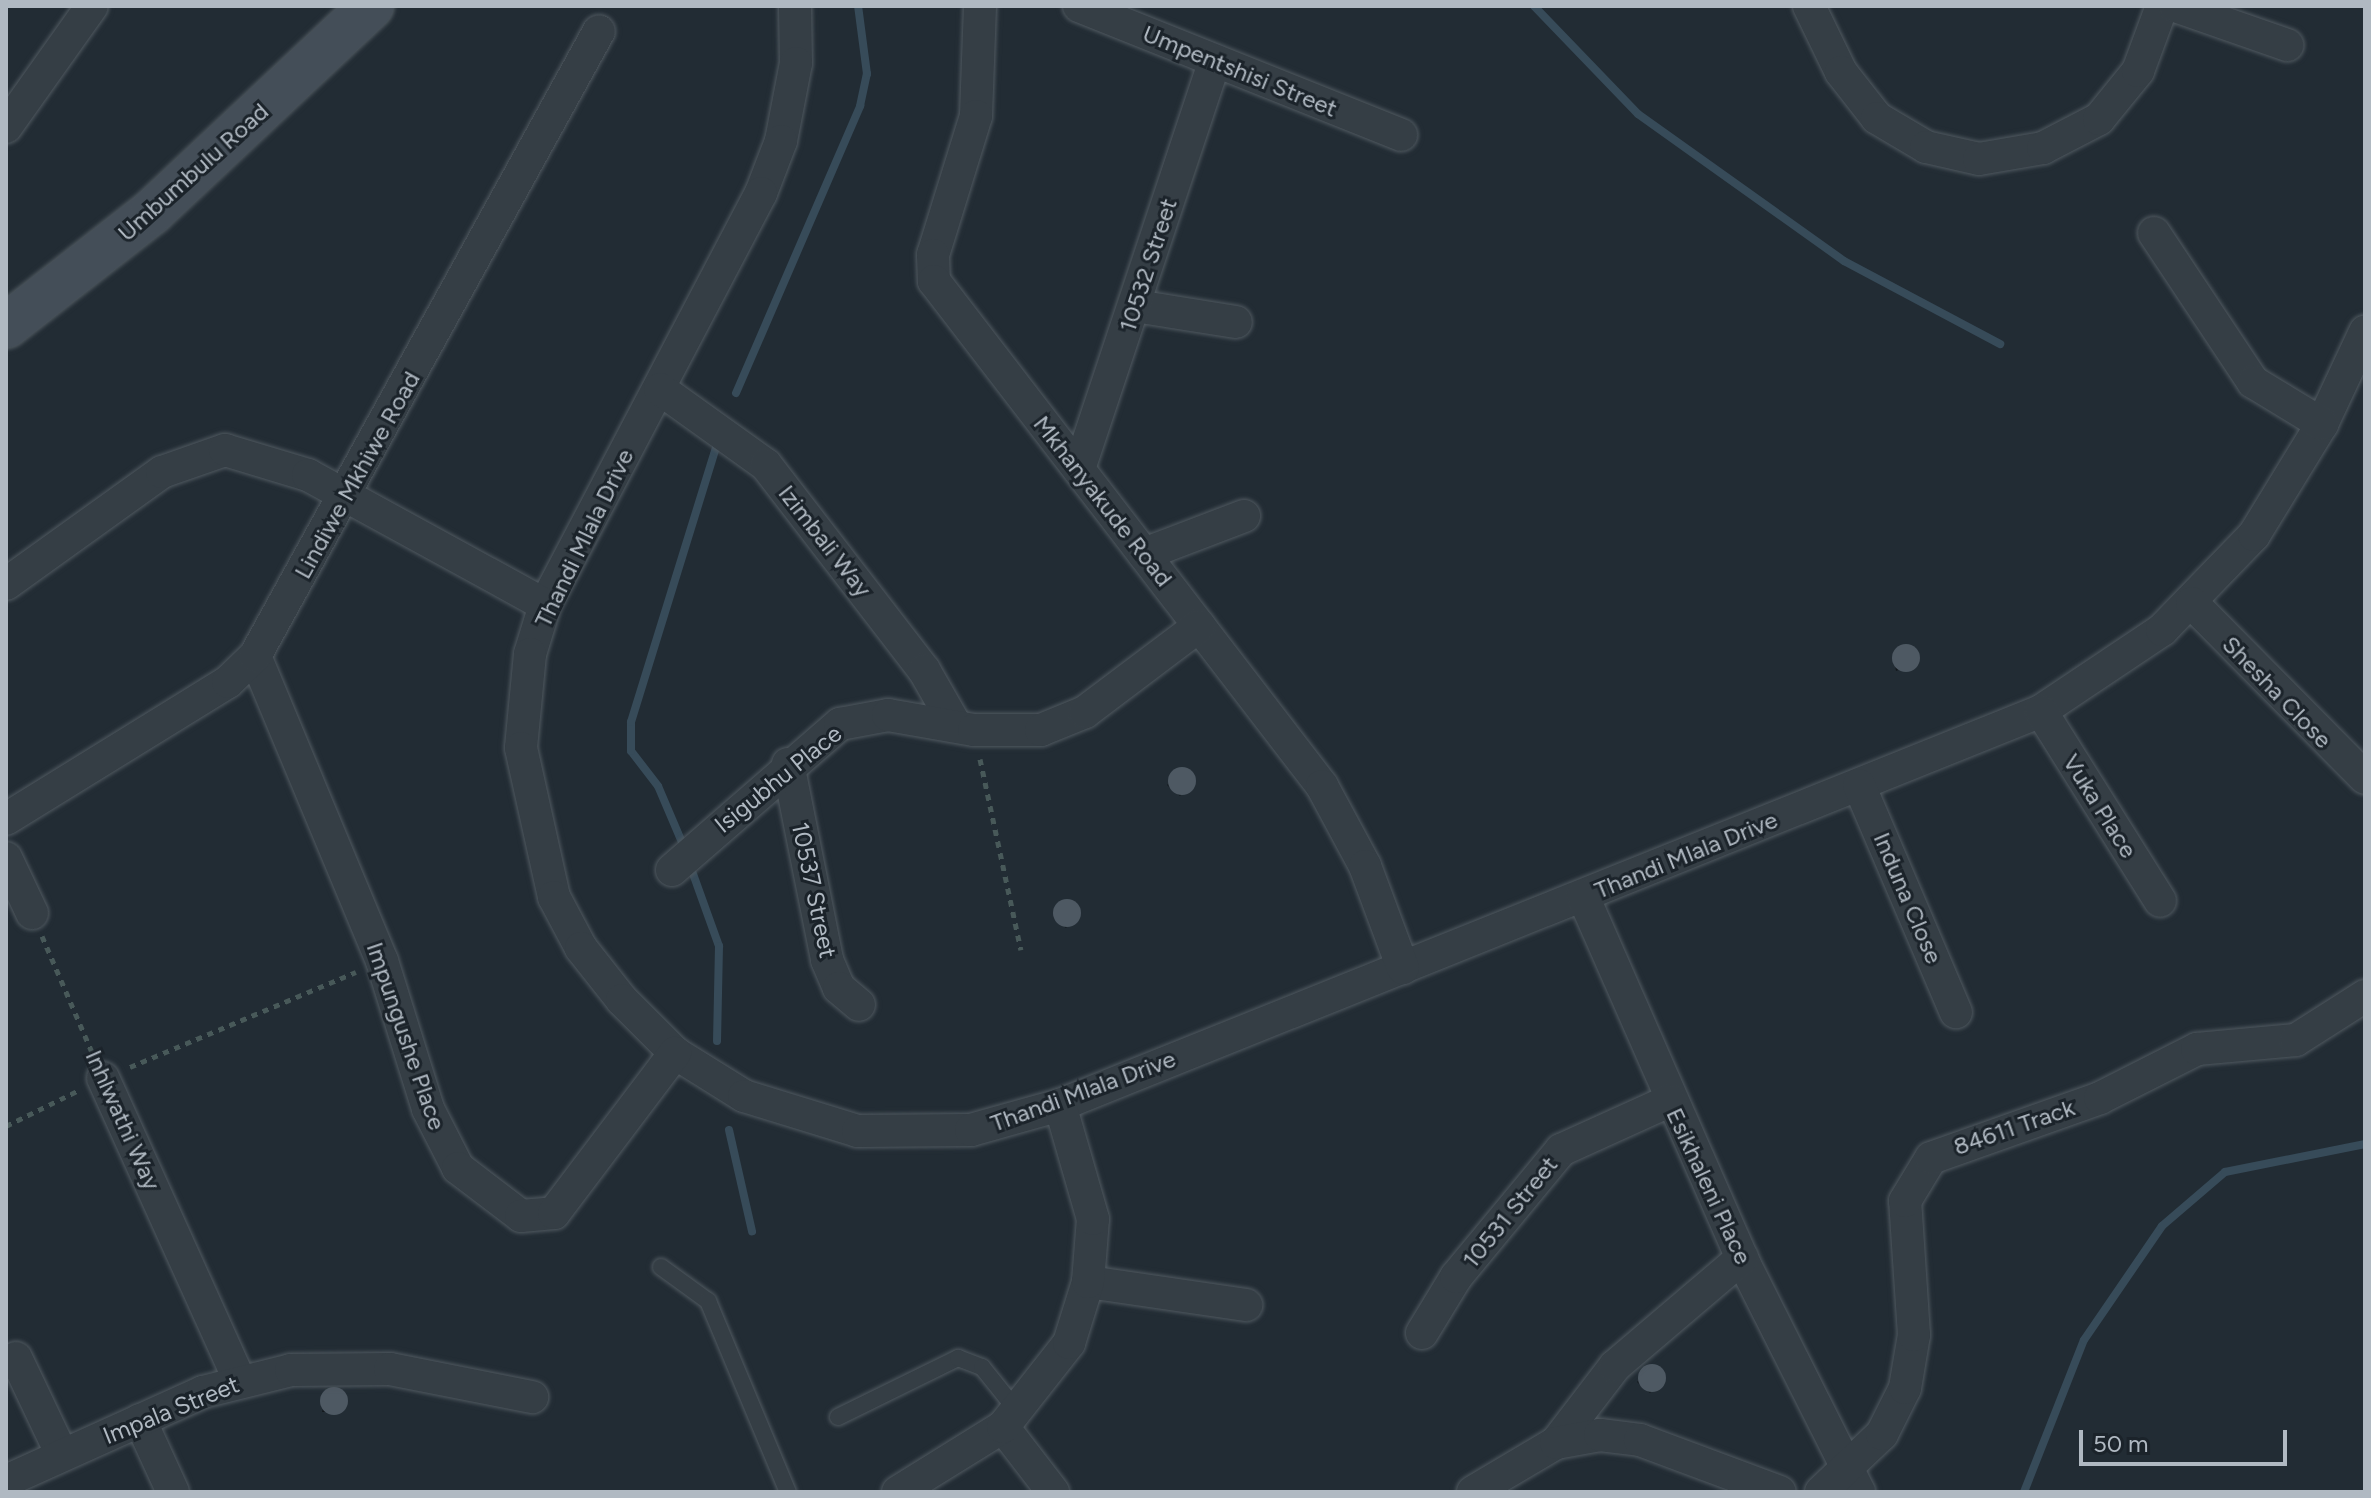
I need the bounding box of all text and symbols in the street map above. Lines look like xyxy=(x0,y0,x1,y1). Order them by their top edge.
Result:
street label: Umpentshisi Street xyxy=(1139,19,1341,123)
street label: Umbumbulu Road xyxy=(112,97,274,247)
street label: 10532 Street xyxy=(1113,195,1183,335)
street label: Lindiwe Mkhiwe Road xyxy=(288,366,426,584)
street label: Mkhanyakude Road xyxy=(1027,410,1179,592)
street label: Thandi Mlala Drive xyxy=(528,444,640,632)
street label: Izimbali Way xyxy=(772,479,878,603)
street label: Shesha Close xyxy=(2216,630,2338,754)
street label: Isigubhu Place xyxy=(709,719,847,839)
street label: Vuka Place xyxy=(2057,749,2143,863)
street label: Thandi Mlala Drive xyxy=(1590,805,1782,905)
street label: 10537 Street xyxy=(786,819,842,961)
street label: Induna Close xyxy=(1867,828,1949,968)
street label: Impungushe Place xyxy=(360,938,452,1134)
street label: Thandi Mlala Drive xyxy=(987,1044,1179,1138)
street label: Inhlwathi Way xyxy=(79,1046,167,1194)
street label: 84611 Track xyxy=(1950,1093,2078,1161)
street label: Esikhaleni Place xyxy=(1660,1103,1758,1269)
street label: 10531 Street xyxy=(1456,1150,1564,1274)
street label: Impala Street xyxy=(99,1370,243,1450)
scale bar xyxy=(2083,1414,2291,1464)
text: 50 m xyxy=(2093,1429,2149,1458)

